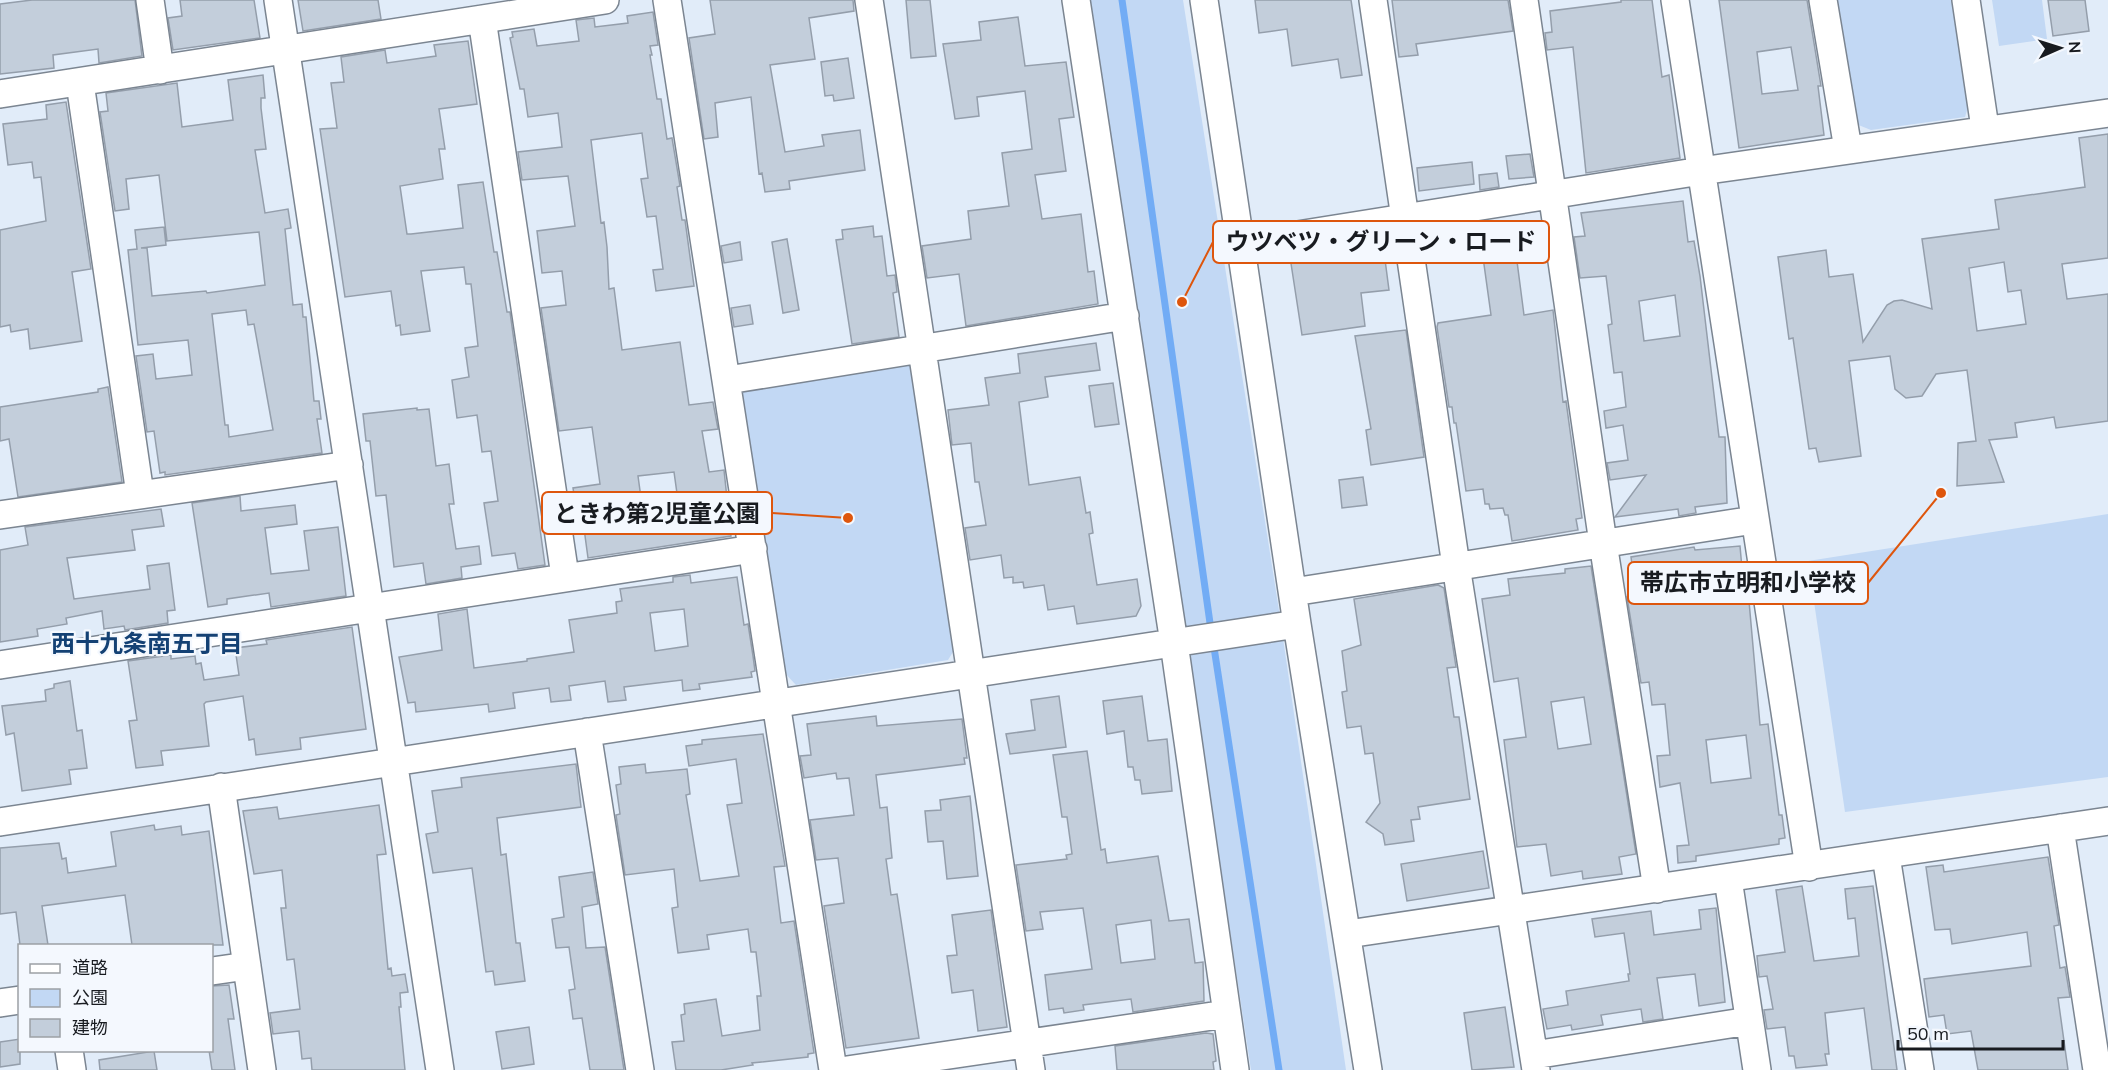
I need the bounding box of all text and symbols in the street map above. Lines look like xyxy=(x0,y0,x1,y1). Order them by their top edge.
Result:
north arrow xyxy=(2030,18,2090,78)
text: N xyxy=(2065,41,2085,54)
callout: ウツベツ・グリーン・ロード xyxy=(1213,221,1549,263)
text: ウツベツ・グリーン・ロード xyxy=(1226,226,1536,256)
callout: ときわ第2児童公園 xyxy=(542,492,772,534)
text: ときわ第2児童公園 xyxy=(554,498,760,528)
callout: 帯広市立明和小学校 xyxy=(1628,562,1868,604)
text: 帯広市立明和小学校 xyxy=(1640,567,1856,597)
district label: 西十九条南五丁目 xyxy=(51,628,243,658)
legend xyxy=(18,944,213,1052)
text: 道路 xyxy=(72,956,108,979)
text: 公園 xyxy=(72,986,108,1009)
scale bar xyxy=(1898,1013,2063,1051)
text: 建物 xyxy=(72,1016,108,1039)
text: 50 m xyxy=(1907,1022,1949,1045)

